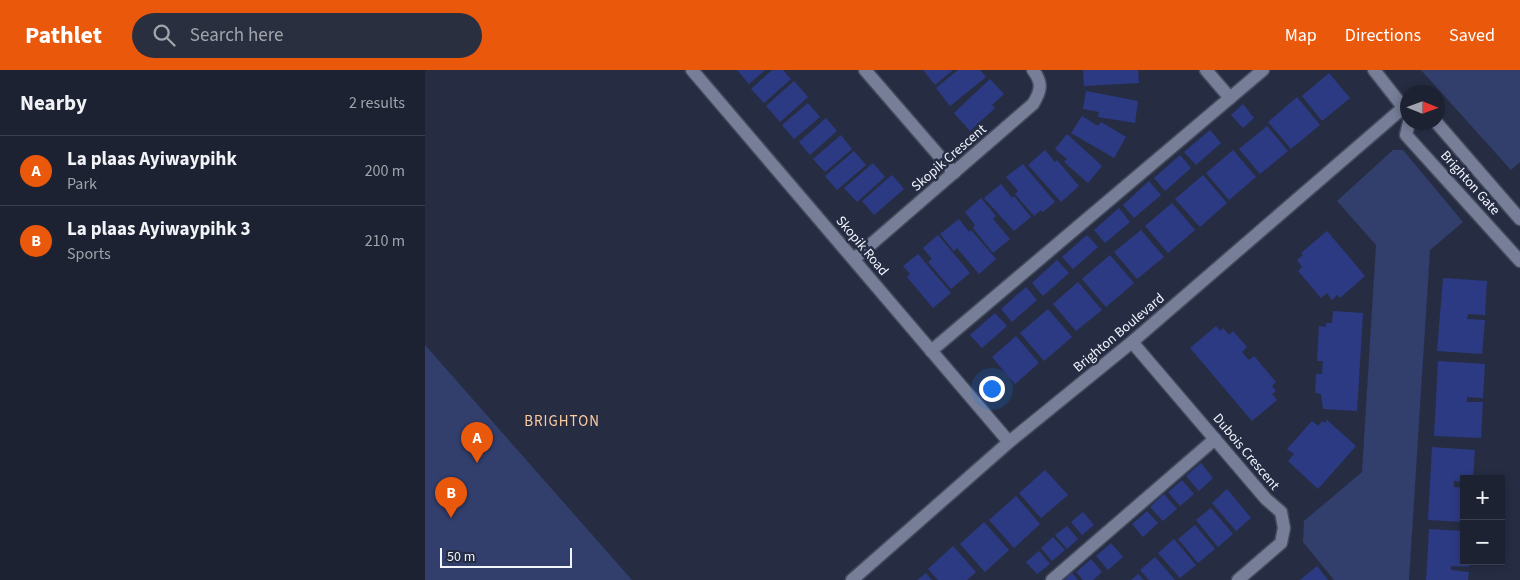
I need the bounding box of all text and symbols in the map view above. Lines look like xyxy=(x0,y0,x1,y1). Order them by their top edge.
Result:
search box xyxy=(132,13,482,58)
text: Pathlet xyxy=(25,18,102,53)
icon: search xyxy=(150,21,178,49)
text: Search here xyxy=(190,22,284,49)
text: Map xyxy=(1285,23,1317,48)
text: Directions xyxy=(1345,23,1421,48)
text: Saved xyxy=(1449,23,1495,48)
north arrow xyxy=(1400,85,1445,130)
text: Nearby xyxy=(20,88,87,118)
text: 2 results xyxy=(349,92,405,114)
street label: Skopik Crescent xyxy=(907,120,991,196)
text: La plaas Ayiwaypihk xyxy=(67,146,237,173)
street label: Brighton Gate xyxy=(1436,146,1504,220)
text: A xyxy=(31,160,41,182)
text: 200 m xyxy=(365,160,405,182)
text: Park xyxy=(67,173,97,195)
street label: Skopik Road xyxy=(831,212,893,280)
text: La plaas Ayiwaypihk 3 xyxy=(67,216,251,243)
text: B xyxy=(31,230,41,252)
text: 210 m xyxy=(365,230,405,252)
text: Sports xyxy=(67,243,111,265)
street label: Brighton Boulevard xyxy=(1069,289,1169,377)
your location xyxy=(979,376,1005,402)
street label: Dubois Crescent xyxy=(1208,409,1284,495)
district label: BRIGHTON xyxy=(524,411,600,432)
pin: A xyxy=(461,422,493,463)
map controls xyxy=(1460,475,1505,565)
button: + xyxy=(1460,475,1505,520)
pin: B xyxy=(435,477,467,518)
button: − xyxy=(1460,520,1505,565)
scale bar xyxy=(440,545,573,568)
text: 50 m xyxy=(447,547,475,567)

